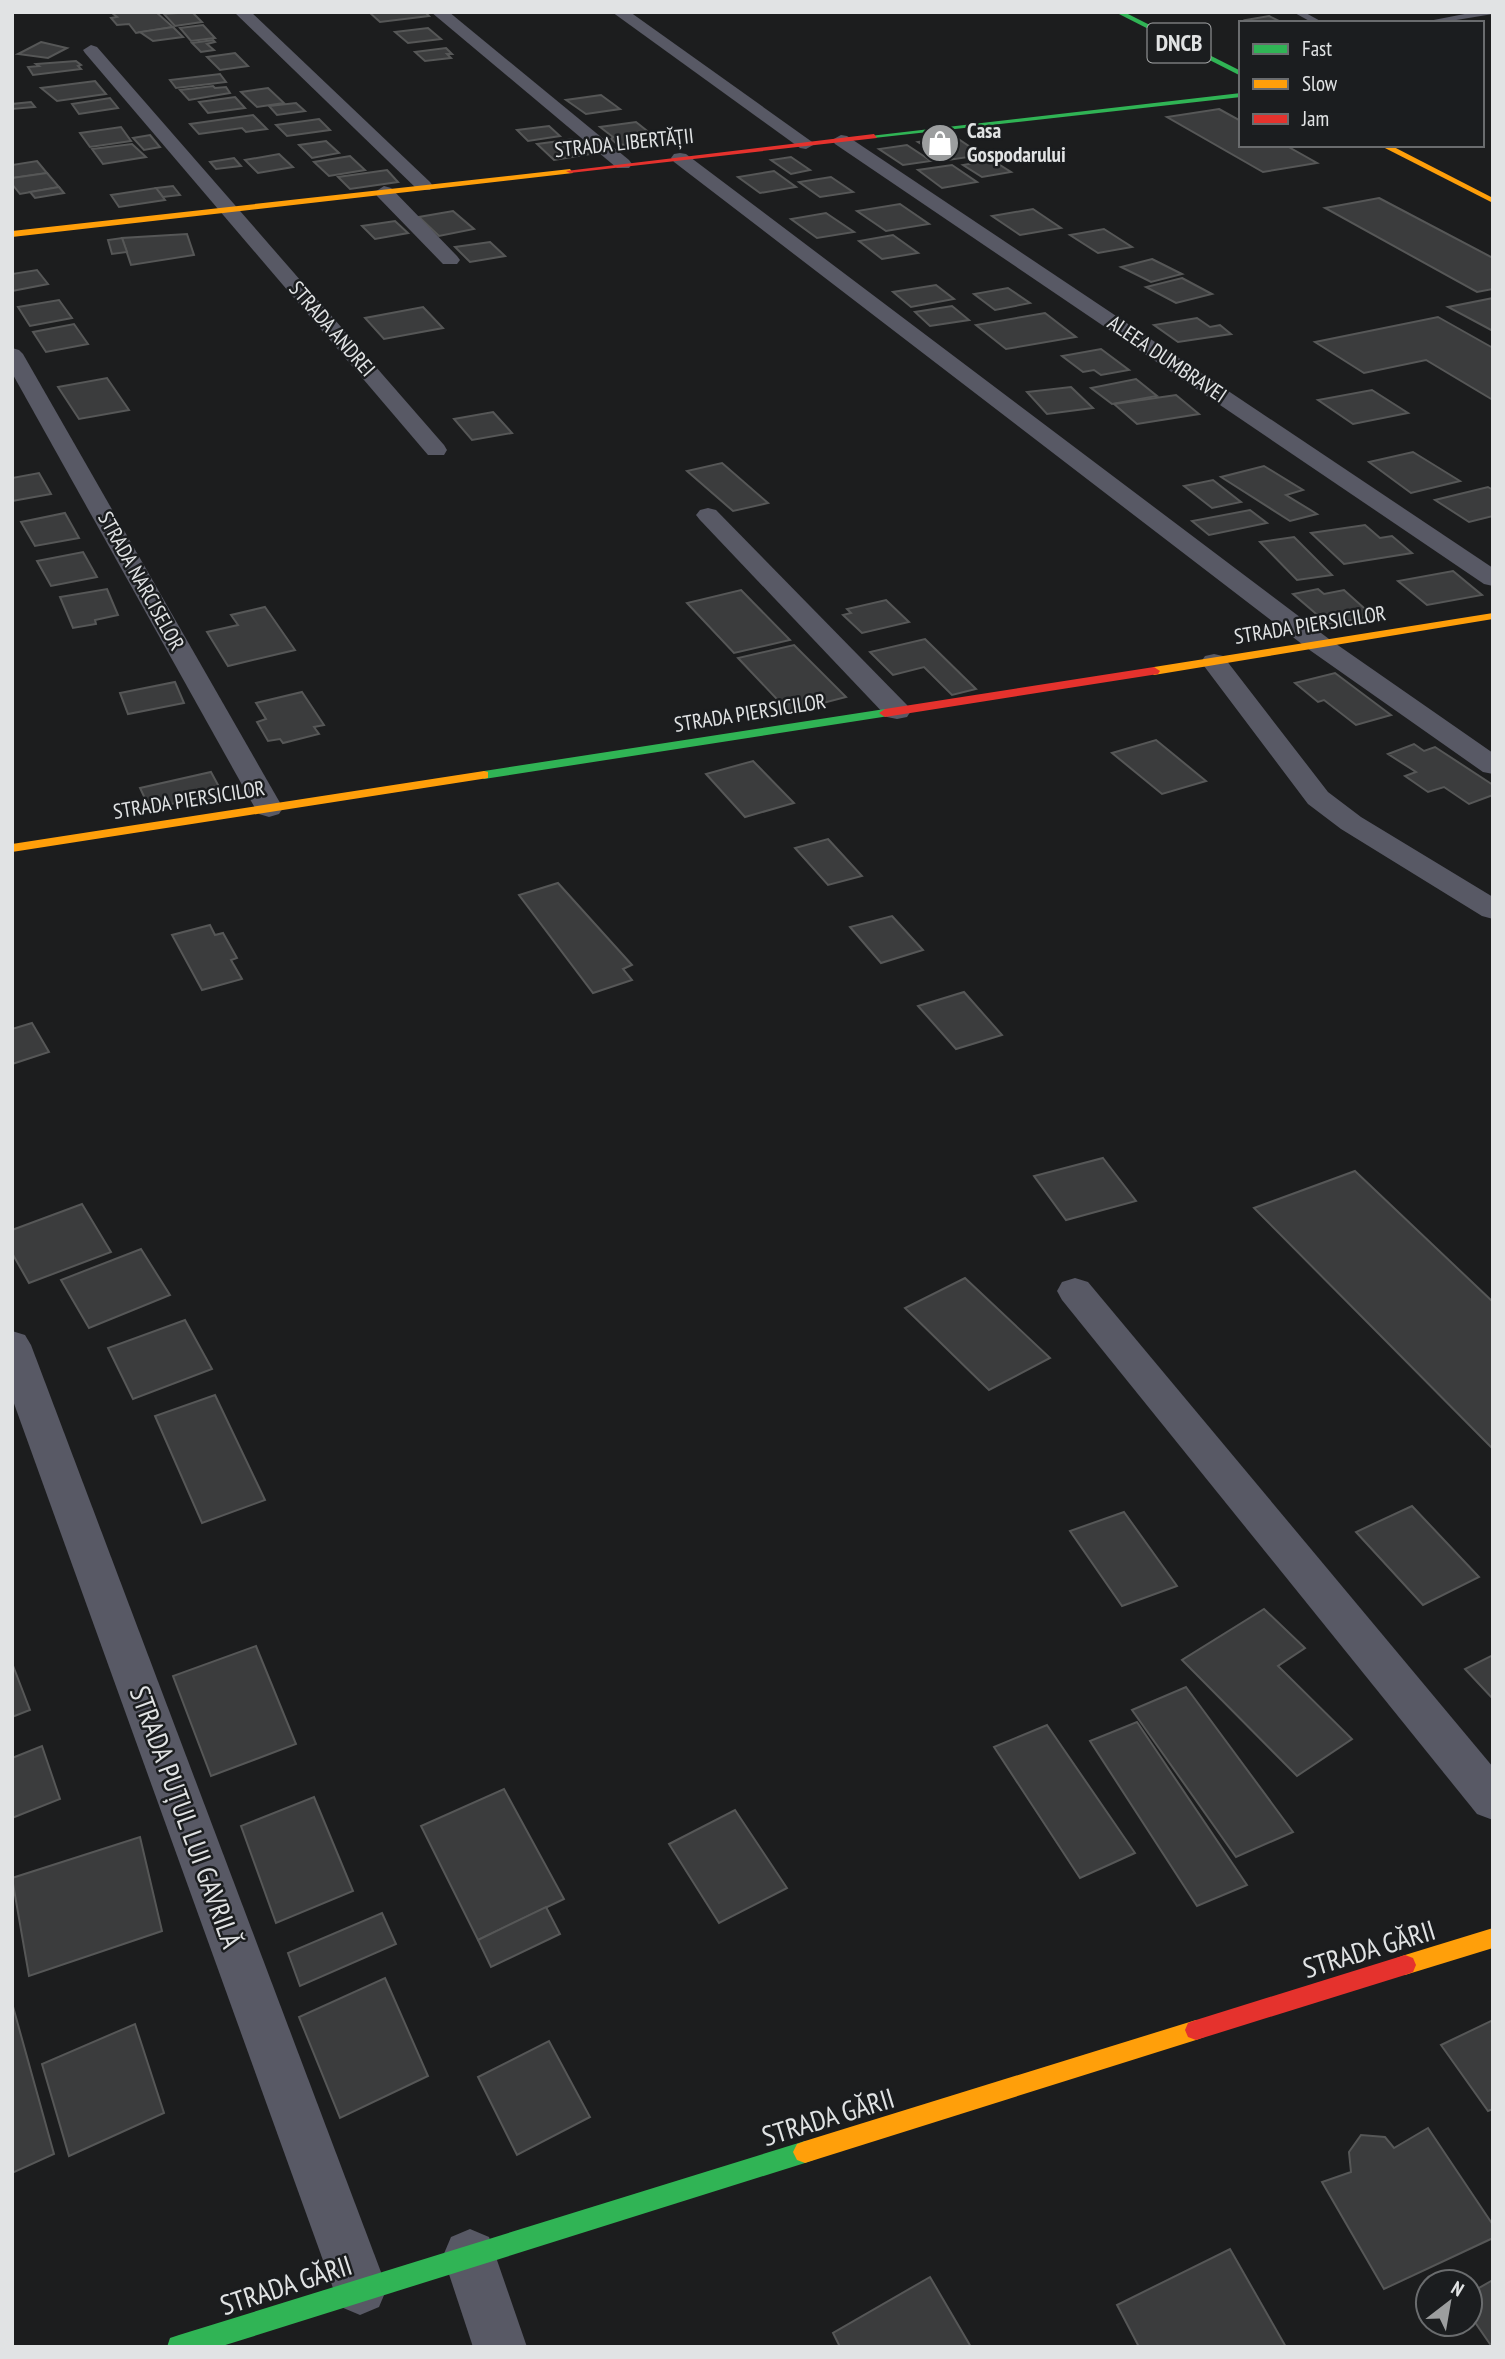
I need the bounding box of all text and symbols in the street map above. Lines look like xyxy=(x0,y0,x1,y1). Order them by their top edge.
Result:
legend xyxy=(1239,21,1484,147)
road number: DNCB xyxy=(1148,24,1210,62)
text: Fast xyxy=(1302,35,1332,62)
text: Slow xyxy=(1302,70,1338,97)
text: Jam xyxy=(1301,105,1329,132)
place label: Casa Gospodarului xyxy=(967,117,1066,168)
street label: STRADA LIBERTĂȚII xyxy=(553,122,695,163)
shop icon: Casa Gospodarului xyxy=(919,122,961,164)
street label: STRADA ANDREI xyxy=(284,275,381,382)
street label: ALEEA DUMBRAVEI xyxy=(1103,309,1232,408)
street label: STRADA NARCISELOR xyxy=(92,507,191,655)
street label: STRADA PIERSICILOR xyxy=(1232,599,1388,650)
street label: STRADA PIERSICILOR xyxy=(672,687,828,738)
street label: STRADA PIERSICILOR xyxy=(111,774,267,825)
street label: STRADA PUȚUL LUI GAVRILĂ xyxy=(122,1681,251,1954)
street label: STRADA GĂRII xyxy=(1298,1911,1439,1986)
street label: STRADA GĂRII xyxy=(757,2079,898,2154)
street label: STRADA GĂRII xyxy=(215,2246,356,2323)
north arrow xyxy=(1414,2268,1484,2338)
text: N xyxy=(1447,2275,1468,2301)

